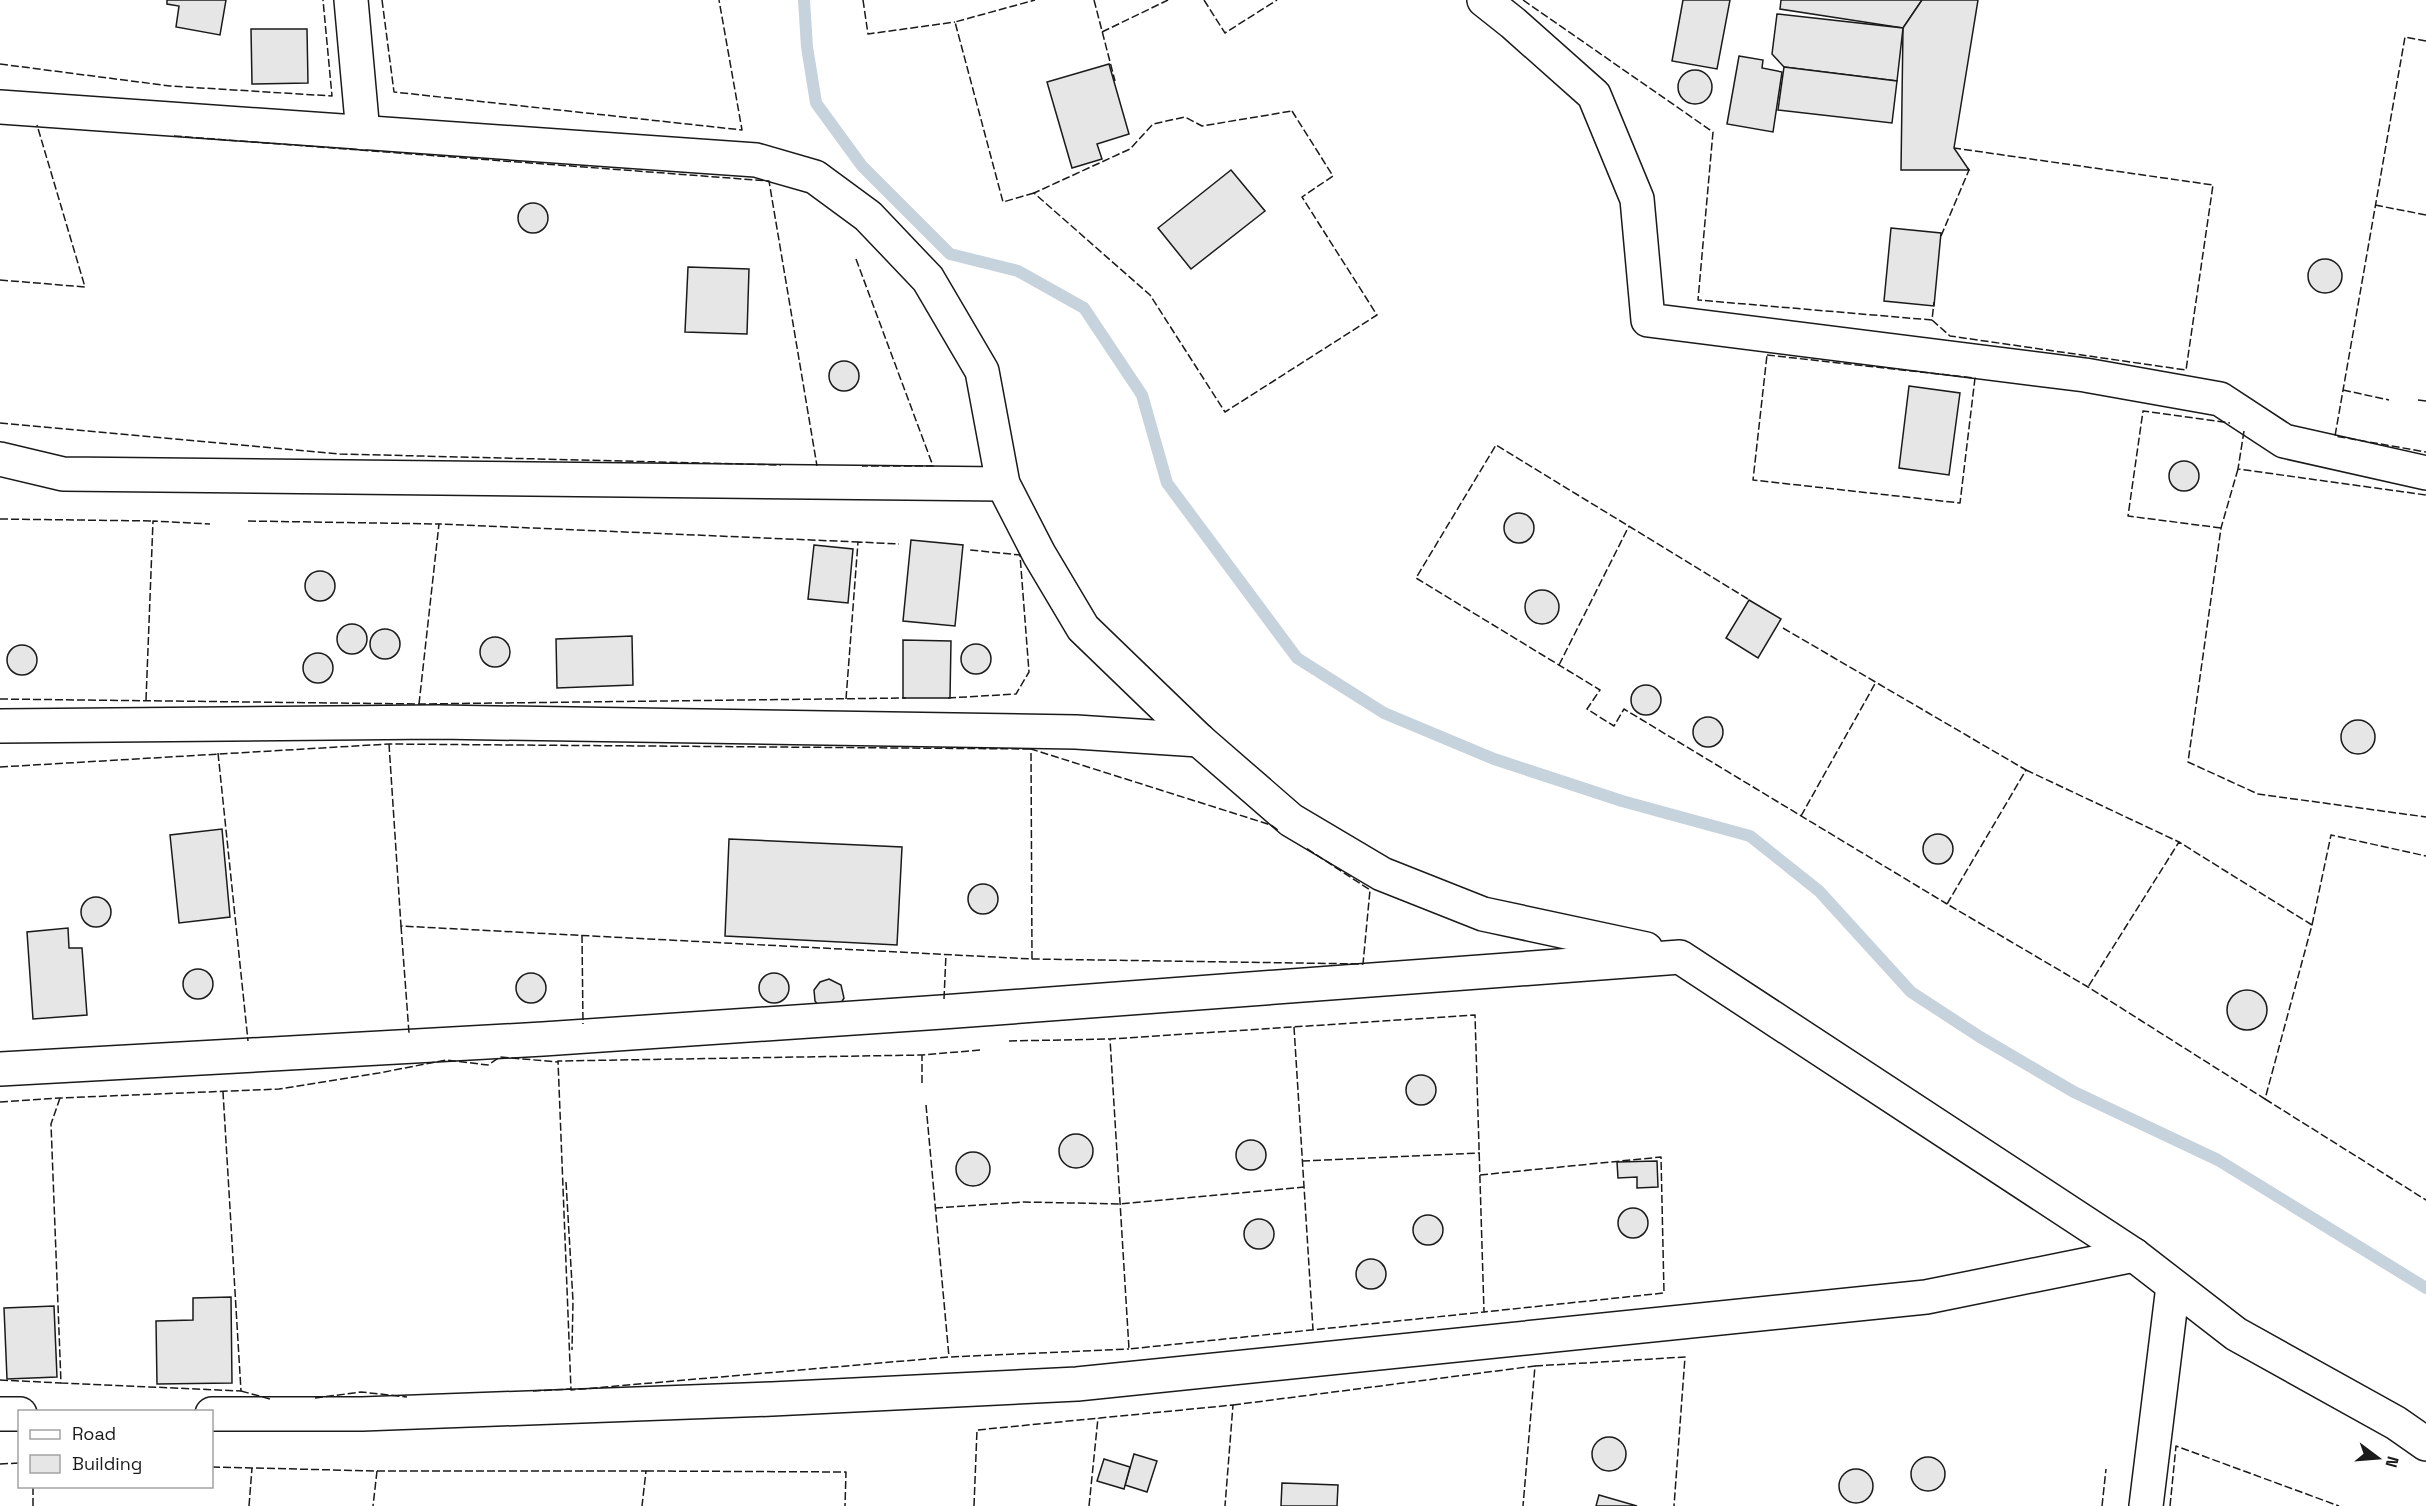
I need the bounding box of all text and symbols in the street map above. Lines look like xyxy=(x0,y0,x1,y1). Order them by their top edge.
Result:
legend xyxy=(18,1410,213,1488)
text: Road xyxy=(72,1422,116,1445)
north arrow xyxy=(2348,1428,2408,1488)
text: Building xyxy=(72,1452,142,1475)
text: N xyxy=(2380,1454,2404,1470)

